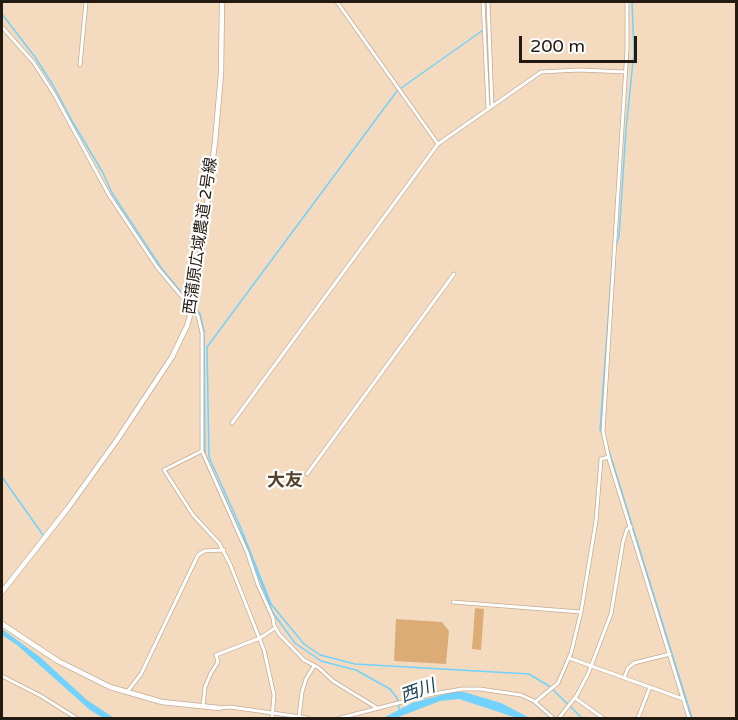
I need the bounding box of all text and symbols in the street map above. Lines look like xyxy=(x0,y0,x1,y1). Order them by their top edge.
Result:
scale bar xyxy=(522,24,640,62)
text: 200 m xyxy=(530,35,585,57)
street label: 西蒲原広域農道 2号線 xyxy=(180,156,222,316)
district label: 大友 xyxy=(267,470,303,492)
water label: 西川 xyxy=(397,676,439,708)

